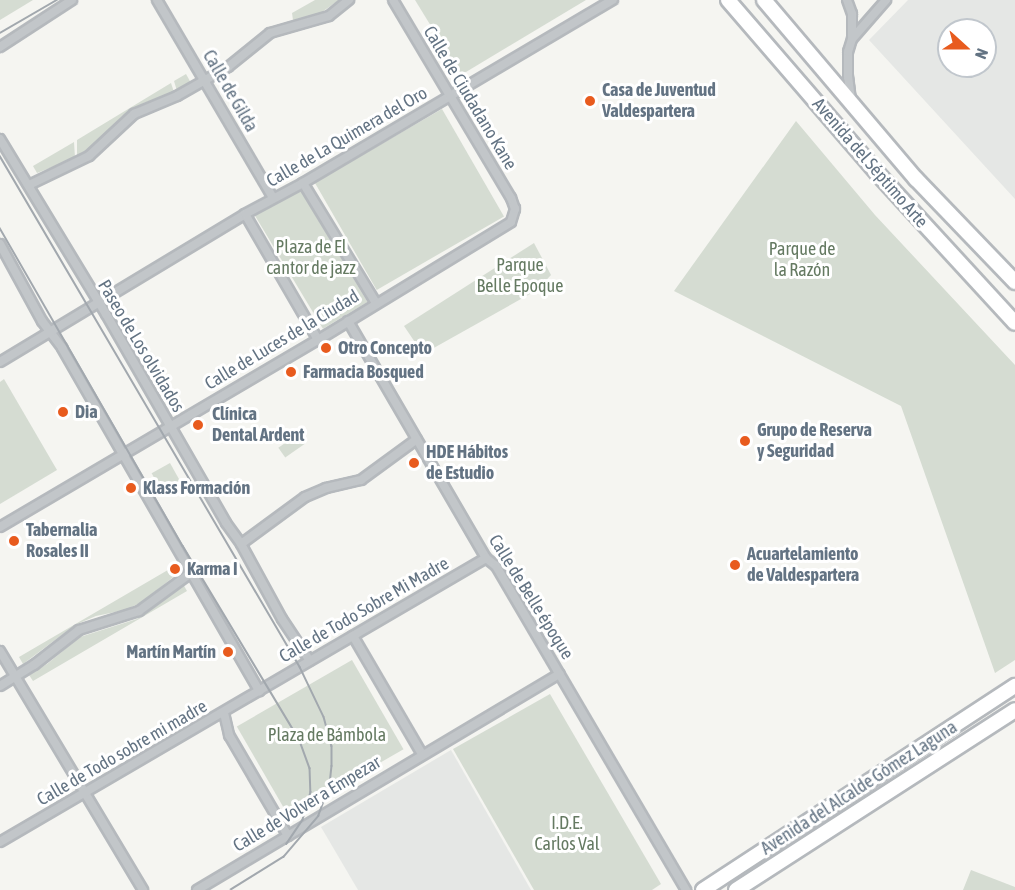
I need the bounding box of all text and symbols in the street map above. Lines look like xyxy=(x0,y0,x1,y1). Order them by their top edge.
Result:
north arrow xyxy=(937,18,997,78)
street label: Calle de Ciudadano Kane xyxy=(419,22,521,174)
street label: Calle de Gilda xyxy=(198,46,262,136)
text: N xyxy=(972,46,992,61)
place label: Casa de Juventud Valdespartera xyxy=(602,80,716,122)
street label: Calle de La Quimera del Oro xyxy=(263,82,431,192)
marker: Casa de Juventud Valdespartera xyxy=(583,94,597,108)
street label: Avenida del Séptimo Arte xyxy=(808,94,932,232)
park label: Plaza de El cantor de jazz xyxy=(266,237,356,280)
park label: Parque de la Razón xyxy=(769,239,835,282)
park label: Parque Belle Epoque xyxy=(477,255,563,298)
street label: Paseo de Los olvidados xyxy=(93,276,189,416)
street label: Calle de Luces de la Ciudad xyxy=(201,285,363,395)
place label: Otro Concepto xyxy=(338,337,432,359)
marker: Otro Concepto xyxy=(319,341,333,355)
place label: Farmacia Bosqued xyxy=(303,361,424,383)
marker: Farmacia Bosqued xyxy=(284,365,298,379)
place label: Dia xyxy=(75,401,98,423)
place label: Clínica Dental Ardent xyxy=(212,404,305,446)
marker: Dia xyxy=(56,405,70,419)
marker: Clínica Dental Ardent xyxy=(189,416,207,434)
place label: Grupo de Reserva y Seguridad xyxy=(757,420,872,462)
marker: Grupo de Reserva y Seguridad xyxy=(738,434,752,448)
place label: HDE Hábitos de Estudio xyxy=(426,442,508,484)
marker: HDE Hábitos de Estudio xyxy=(407,456,421,470)
place label: Klass Formación xyxy=(143,477,250,499)
marker: Klass Formación xyxy=(124,481,138,495)
place label: Tabernalia Rosales II xyxy=(26,520,97,562)
street label: Calle de Belle époque xyxy=(484,531,578,663)
marker: Tabernalia Rosales II xyxy=(7,534,21,548)
place label: Acuartelamiento de Valdespartera xyxy=(747,544,859,586)
street label: Calle de Todo Sobre Mi Madre xyxy=(275,553,453,667)
place label: Karma I xyxy=(187,558,238,580)
marker: Acuartelamiento de Valdespartera xyxy=(728,558,742,572)
marker: Karma I xyxy=(168,562,182,576)
place label: Martín Martín xyxy=(126,641,216,663)
marker: Martín Martín xyxy=(221,645,235,659)
street label: Calle de Todo sobre mi madre xyxy=(33,696,211,810)
street label: Avenida del Alcalde Gómez Laguna xyxy=(757,716,961,860)
park label: Plaza de Bámbola xyxy=(268,724,386,746)
street label: Calle de Volver a Empezar xyxy=(229,751,385,857)
park label: I.D.E. Carlos Val xyxy=(534,813,600,856)

